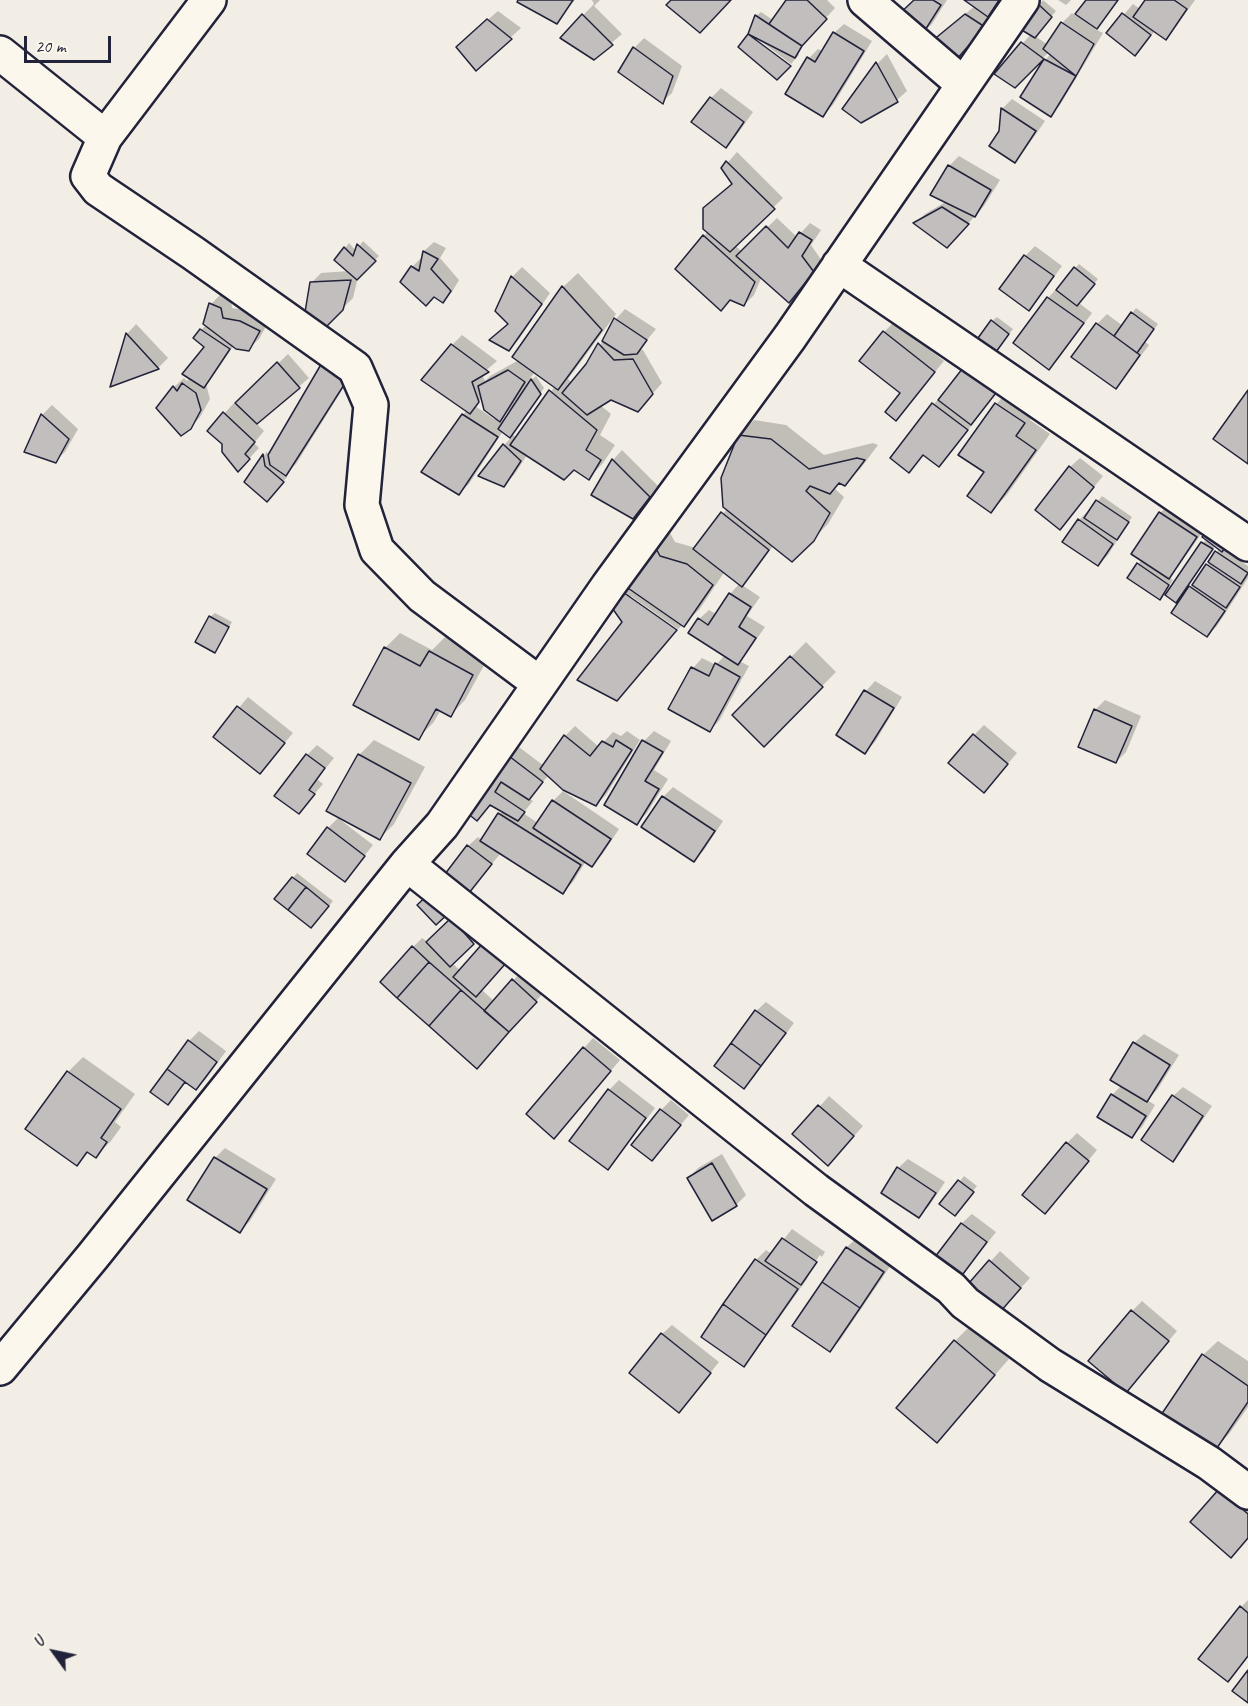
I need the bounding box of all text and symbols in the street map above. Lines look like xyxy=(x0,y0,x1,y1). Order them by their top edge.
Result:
scale bar xyxy=(27,24,114,62)
text: 20 m xyxy=(35,35,66,57)
north arrow xyxy=(24,1622,84,1682)
text: U xyxy=(28,1634,49,1651)

